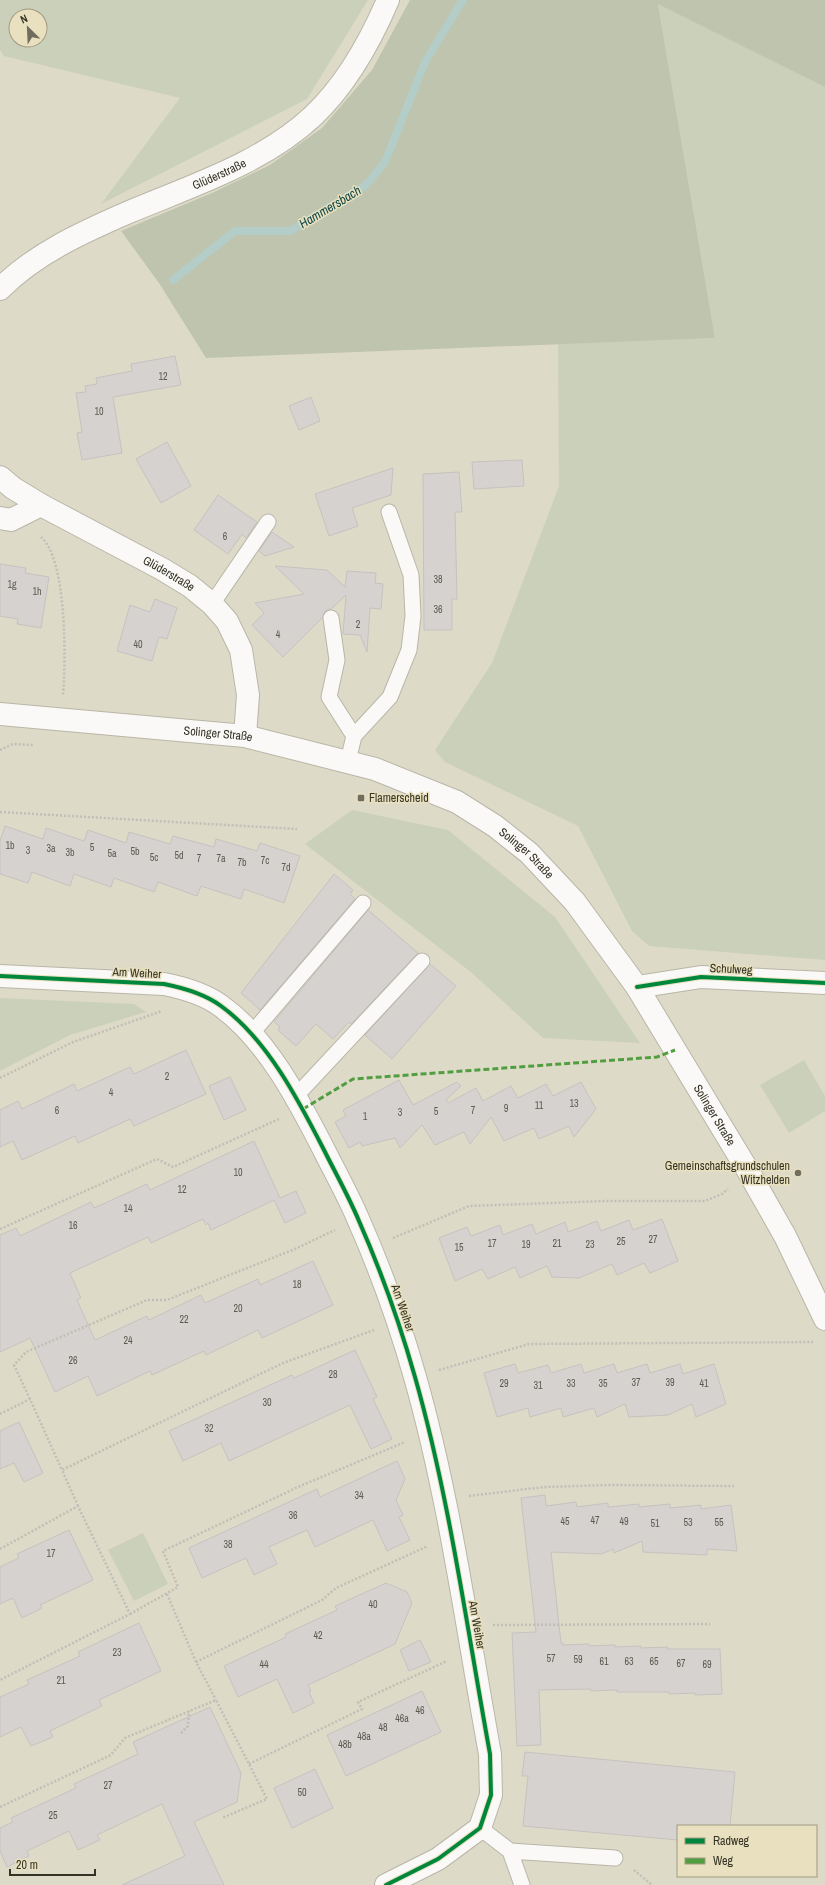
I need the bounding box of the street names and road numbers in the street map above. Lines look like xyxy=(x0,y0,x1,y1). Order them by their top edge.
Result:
street label: Glüderstraße xyxy=(190,155,249,193)
street label: Glüderstraße xyxy=(140,552,198,595)
street label: Solinger Straße xyxy=(183,723,254,746)
street label: Solinger Straße xyxy=(496,824,557,882)
street label: Schulweg xyxy=(709,960,753,978)
street label: Am Weiher xyxy=(111,964,163,982)
street label: Solinger Straße xyxy=(690,1081,739,1149)
street label: Am Weiher xyxy=(387,1281,419,1334)
street label: Am Weiher xyxy=(465,1598,489,1651)

